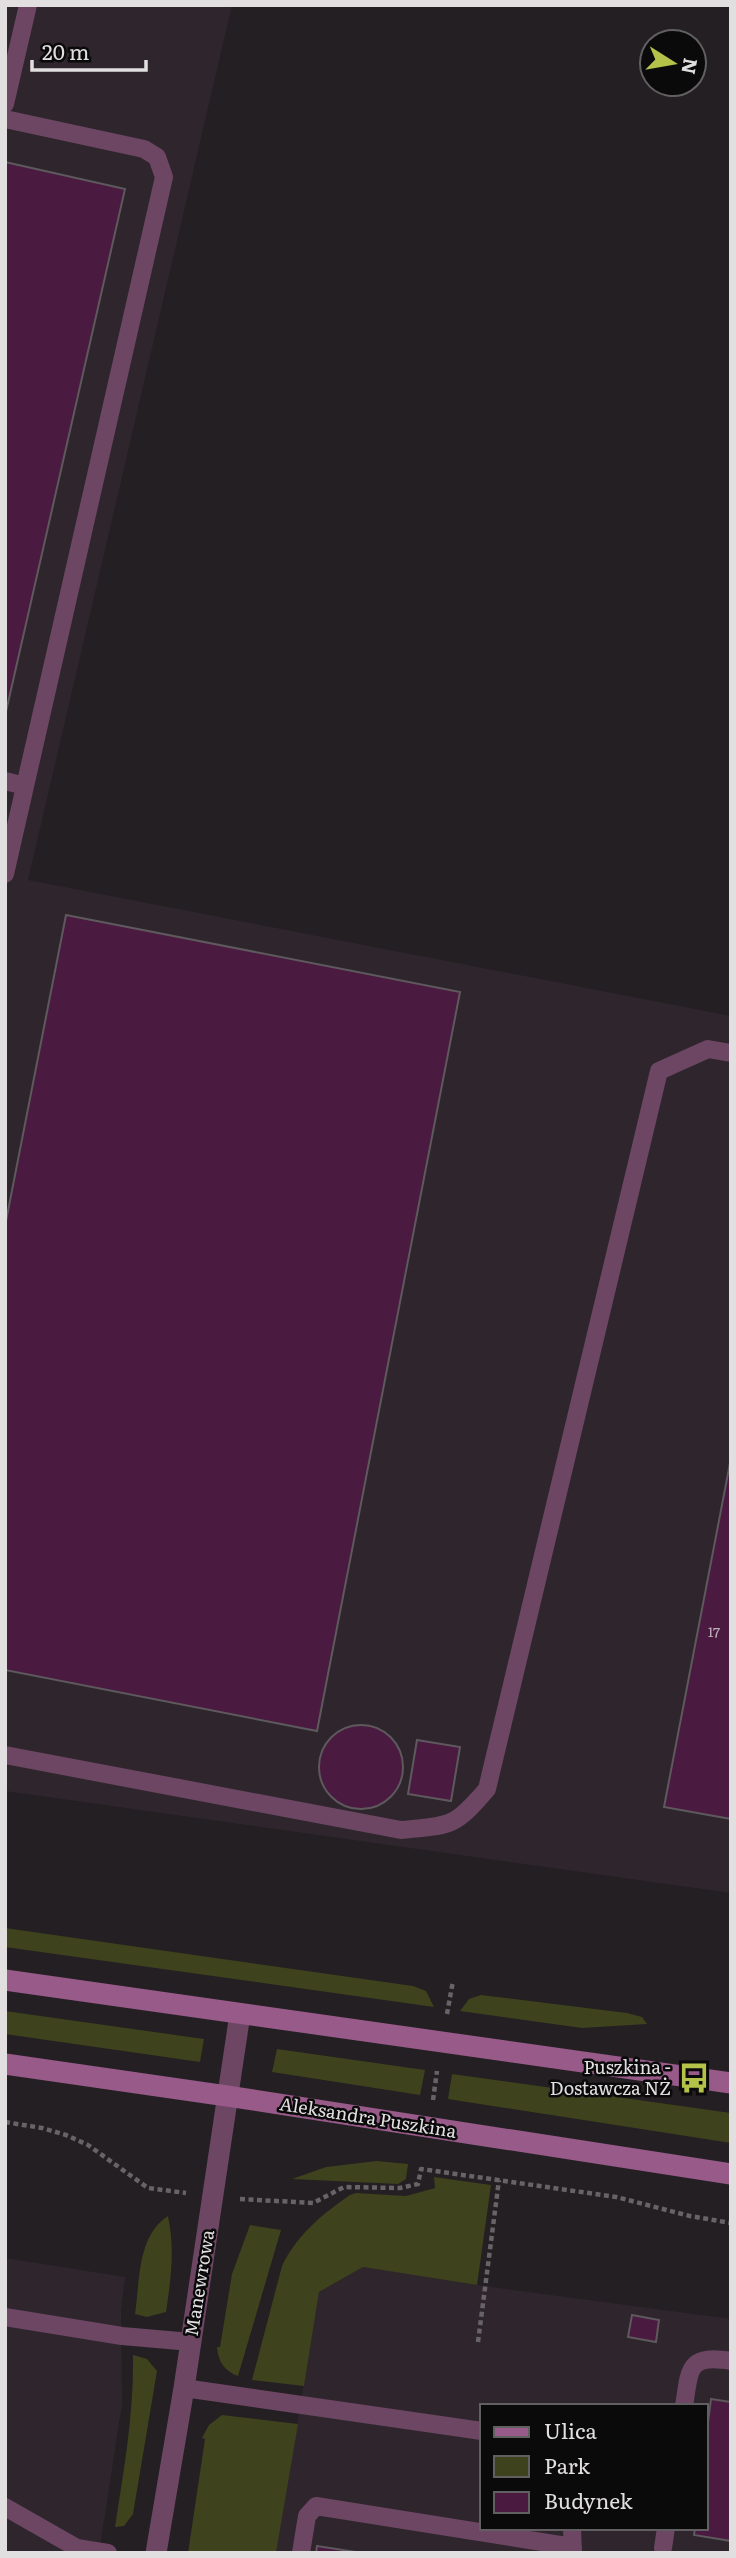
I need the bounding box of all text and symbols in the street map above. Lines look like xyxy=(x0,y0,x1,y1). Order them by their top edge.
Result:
scale bar xyxy=(32,28,145,72)
north arrow xyxy=(638,28,708,98)
text: 20 m xyxy=(42,35,89,66)
text: N xyxy=(675,56,706,77)
house number: 17 xyxy=(708,1621,720,1641)
place label: Puszkina - Dostawcza NŻ xyxy=(550,2053,671,2101)
bus stop icon: Puszkina - Dostawcza NŻ xyxy=(677,2061,711,2095)
street label: Aleksandra Puszkina xyxy=(278,2089,459,2144)
street label: Manewrowa xyxy=(177,2227,220,2338)
legend xyxy=(480,2404,708,2530)
text: Ulica xyxy=(544,2414,598,2445)
text: Park xyxy=(544,2449,590,2480)
text: Budynek xyxy=(544,2484,633,2515)

